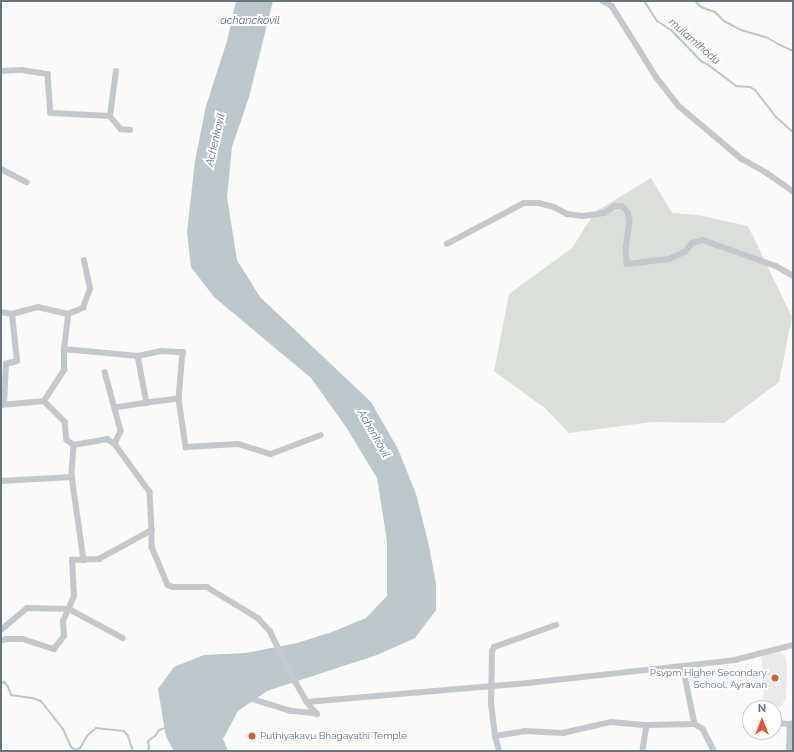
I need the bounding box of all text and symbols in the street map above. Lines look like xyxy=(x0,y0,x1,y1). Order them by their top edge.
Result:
water label: achanckovil xyxy=(220,14,280,28)
water label: mulamthodu xyxy=(666,16,722,68)
water label: Achenkovil xyxy=(204,112,228,168)
water label: Achenkovil xyxy=(354,408,392,460)
place label: Psvpm Higher Secondary School, Ayravan xyxy=(650,666,767,690)
marker: Psvpm Higher Secondary School, Ayravan xyxy=(770,673,780,683)
north arrow xyxy=(742,700,782,740)
text: N xyxy=(758,702,766,715)
place label: Puthiyakavu Bhagavathi Temple xyxy=(260,730,407,742)
marker: Puthiyakavu Bhagavathi Temple xyxy=(247,731,257,741)

